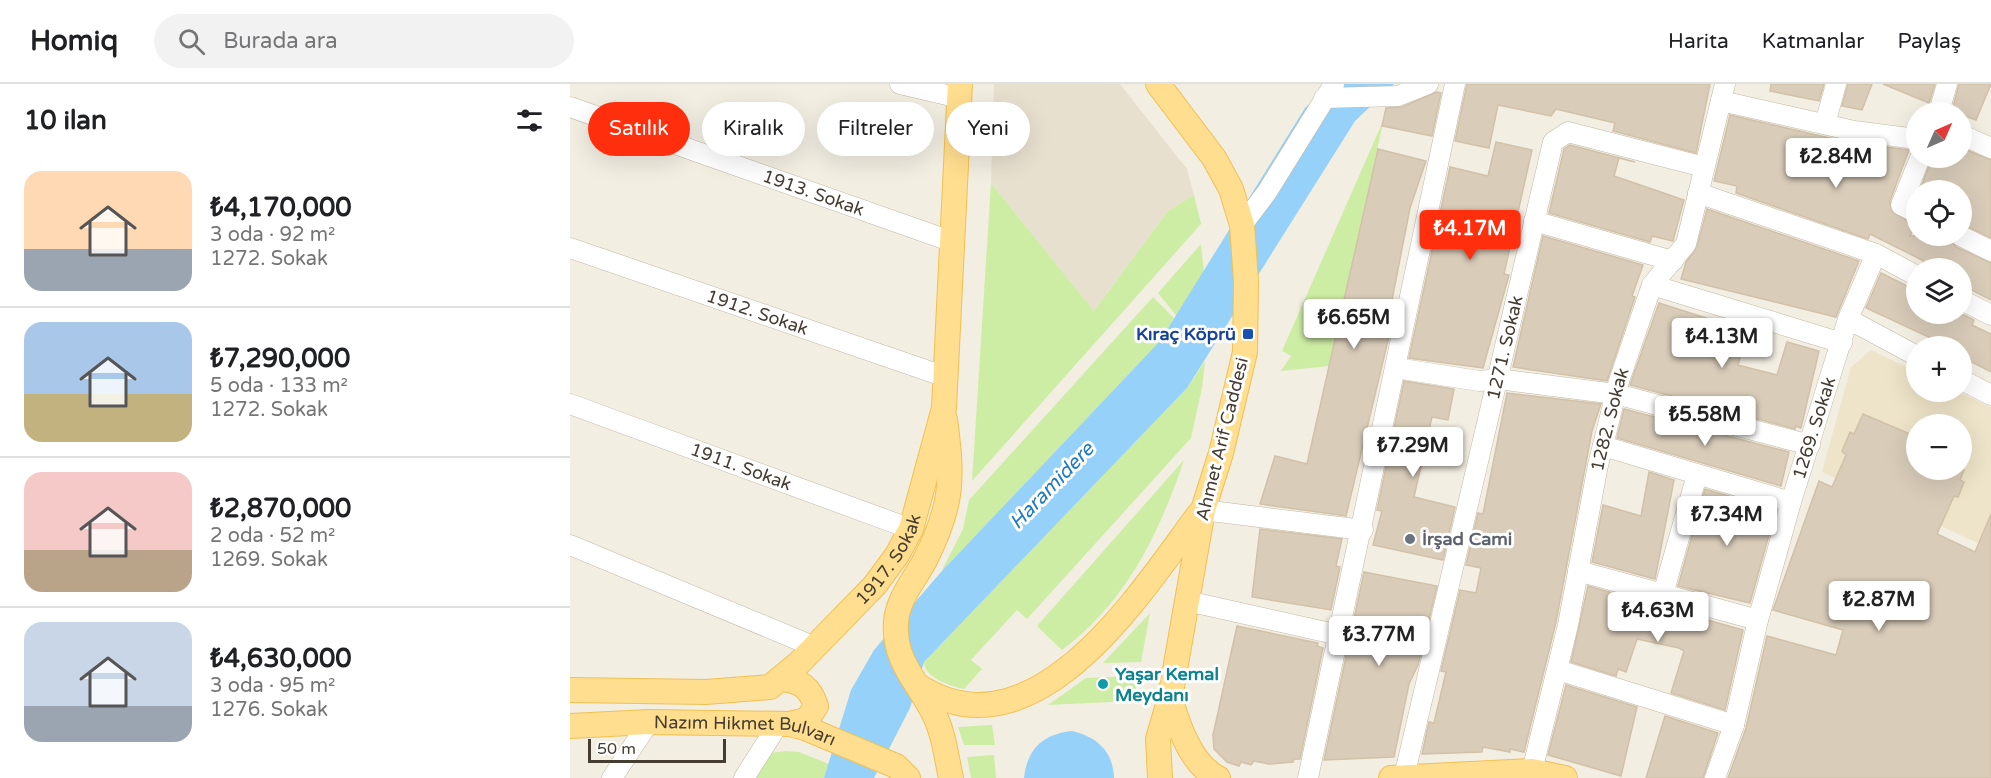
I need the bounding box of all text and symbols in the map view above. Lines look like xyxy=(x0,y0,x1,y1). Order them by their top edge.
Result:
search box xyxy=(154,14,574,68)
text: Homiq xyxy=(30,24,118,58)
icon: search xyxy=(175,25,208,58)
text: Burada ara xyxy=(223,28,338,54)
text: Harita xyxy=(1668,29,1729,54)
text: Katmanlar xyxy=(1762,29,1864,54)
text: Paylaş xyxy=(1897,29,1961,54)
chip: Satılık xyxy=(588,102,690,156)
chip: Kiralık xyxy=(702,102,805,156)
chip: Filtreler xyxy=(817,102,934,156)
chip: Yeni xyxy=(946,102,1030,156)
north arrow xyxy=(1906,102,1972,168)
map controls xyxy=(1906,102,1972,480)
icon: filters xyxy=(513,104,546,137)
text: 10 ilan xyxy=(24,105,107,136)
pin: ₺2.84M xyxy=(1787,138,1885,189)
text: ₺2.84M xyxy=(1800,145,1872,169)
street label: 1913. Sokak xyxy=(760,165,867,221)
button: locate xyxy=(1906,180,1972,246)
text: ₺4,170,000 xyxy=(210,192,352,223)
icon: home xyxy=(72,195,144,267)
pin: ₺4.17M xyxy=(1421,210,1519,261)
text: ₺4.17M xyxy=(1434,217,1506,241)
text: 3 oda · 92 m² xyxy=(210,223,335,247)
text: 1272. Sokak xyxy=(210,247,328,271)
button: layers xyxy=(1906,258,1972,324)
street label: 1912. Sokak xyxy=(703,285,811,340)
street label: 1271. Sokak xyxy=(1482,293,1528,402)
pin: ₺6.65M xyxy=(1305,299,1403,350)
text: ₺6.65M xyxy=(1318,306,1390,330)
pin: ₺4.13M xyxy=(1673,318,1771,369)
place label: Kıraç Köprü xyxy=(1136,323,1236,345)
text: ₺4.13M xyxy=(1686,325,1758,349)
marker: Kıraç Köprü xyxy=(1241,327,1255,341)
button: + xyxy=(1906,336,1972,402)
text: ₺7,290,000 xyxy=(210,343,350,374)
icon: home xyxy=(72,346,144,418)
street label: Ahmet Arif Caddesi xyxy=(1191,355,1253,523)
street label: 1282. Sokak xyxy=(1586,365,1634,473)
text: 5 oda · 133 m² xyxy=(210,374,348,398)
street label: 1269. Sokak xyxy=(1788,374,1840,482)
pin: ₺5.58M xyxy=(1656,396,1754,447)
text: 1272. Sokak xyxy=(210,398,328,422)
text: ₺5.58M xyxy=(1669,403,1741,427)
button: − xyxy=(1906,414,1972,480)
pin: ₺7.29M xyxy=(1364,427,1462,478)
text: ₺7.29M xyxy=(1377,434,1449,458)
water label: Haramidere xyxy=(1005,436,1100,534)
street label: 1911. Sokak xyxy=(687,438,795,495)
text: ₺2,870,000 xyxy=(210,493,351,524)
icon: home xyxy=(72,496,144,568)
pin: ₺7.34M xyxy=(1678,496,1776,547)
text: ₺7.34M xyxy=(1691,503,1763,527)
street label: 1917. Sokak xyxy=(851,511,926,609)
text: 2 oda · 52 m² xyxy=(210,524,335,548)
place label: İrşad Cami xyxy=(1422,528,1512,550)
marker: İrşad Cami xyxy=(1403,532,1417,546)
text: 1269. Sokak xyxy=(210,548,328,572)
pin: ₺2.87M xyxy=(1830,581,1928,632)
text: ₺2.87M xyxy=(1843,588,1915,612)
pin: ₺4.63M xyxy=(1609,592,1707,643)
text: ₺4.63M xyxy=(1622,599,1694,623)
pin: ₺3.77M xyxy=(1330,616,1428,667)
text: ₺3.77M xyxy=(1343,623,1415,647)
text: ₺4,630,000 xyxy=(210,643,352,674)
icon: home xyxy=(72,646,144,718)
place label: Yaşar Kemal Meydanı xyxy=(1115,663,1219,706)
text: 3 oda · 95 m² xyxy=(210,674,335,698)
marker: Yaşar Kemal Meydanı xyxy=(1096,677,1110,691)
text: 1276. Sokak xyxy=(210,698,328,722)
street label: Nazım Hikmet Bulvarı xyxy=(654,711,839,751)
scale bar xyxy=(588,736,726,764)
text: 50 m xyxy=(597,739,636,759)

